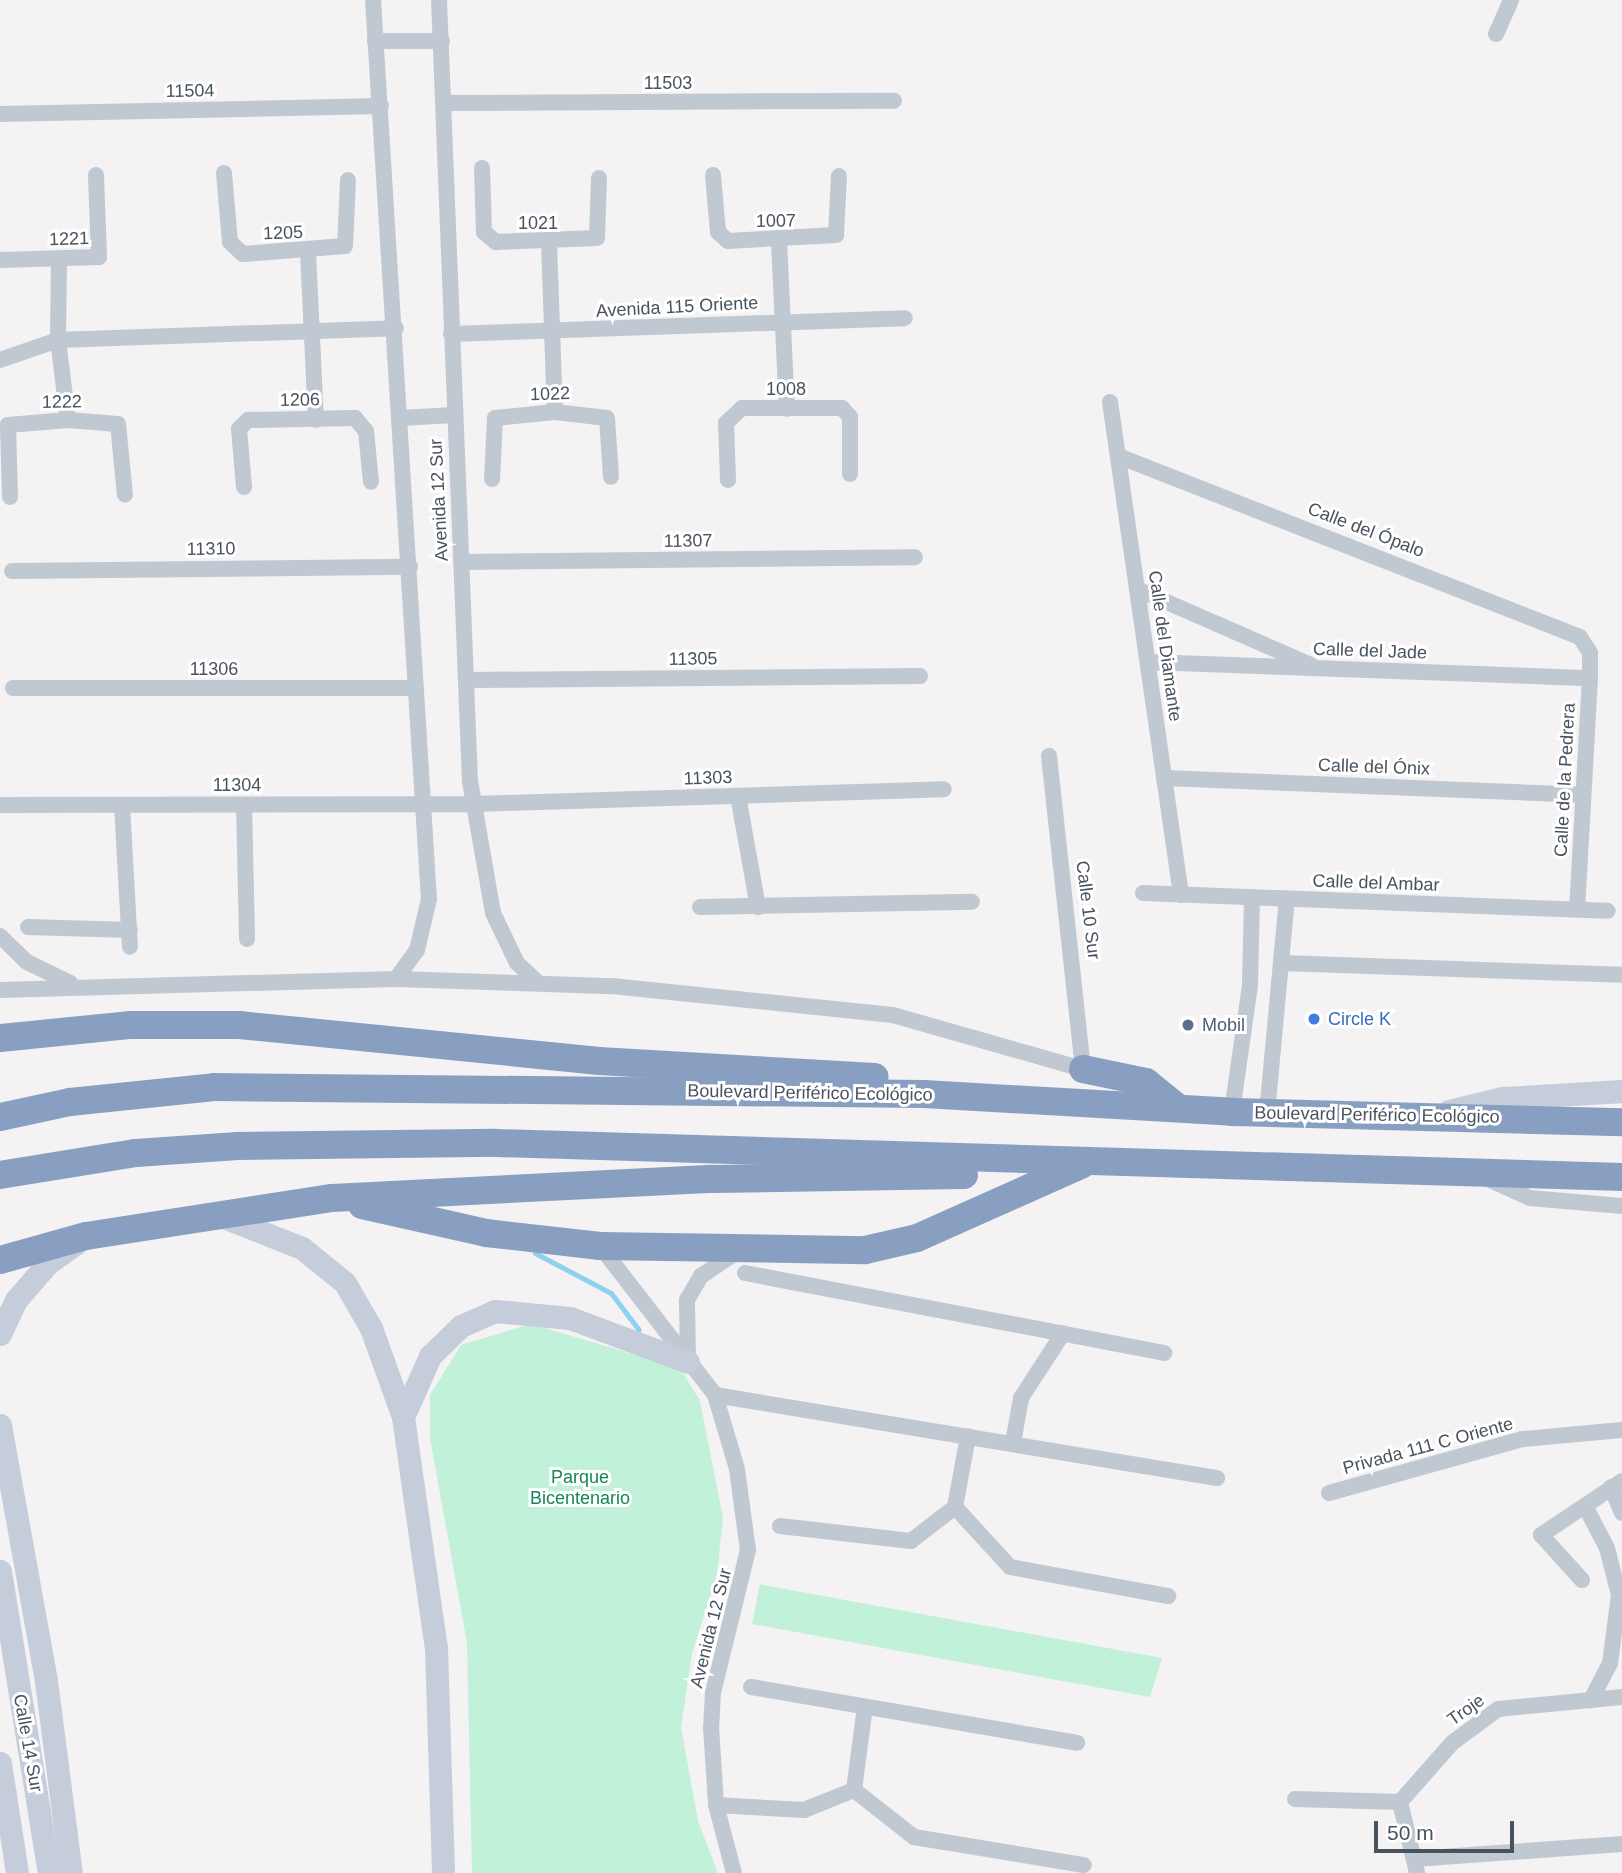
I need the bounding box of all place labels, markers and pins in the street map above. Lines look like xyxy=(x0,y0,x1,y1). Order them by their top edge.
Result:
place label: Circle K xyxy=(1328,1008,1391,1030)
marker: Circle K xyxy=(1306,1011,1322,1027)
place label: Mobil xyxy=(1202,1014,1245,1036)
marker: Mobil xyxy=(1180,1017,1196,1033)

